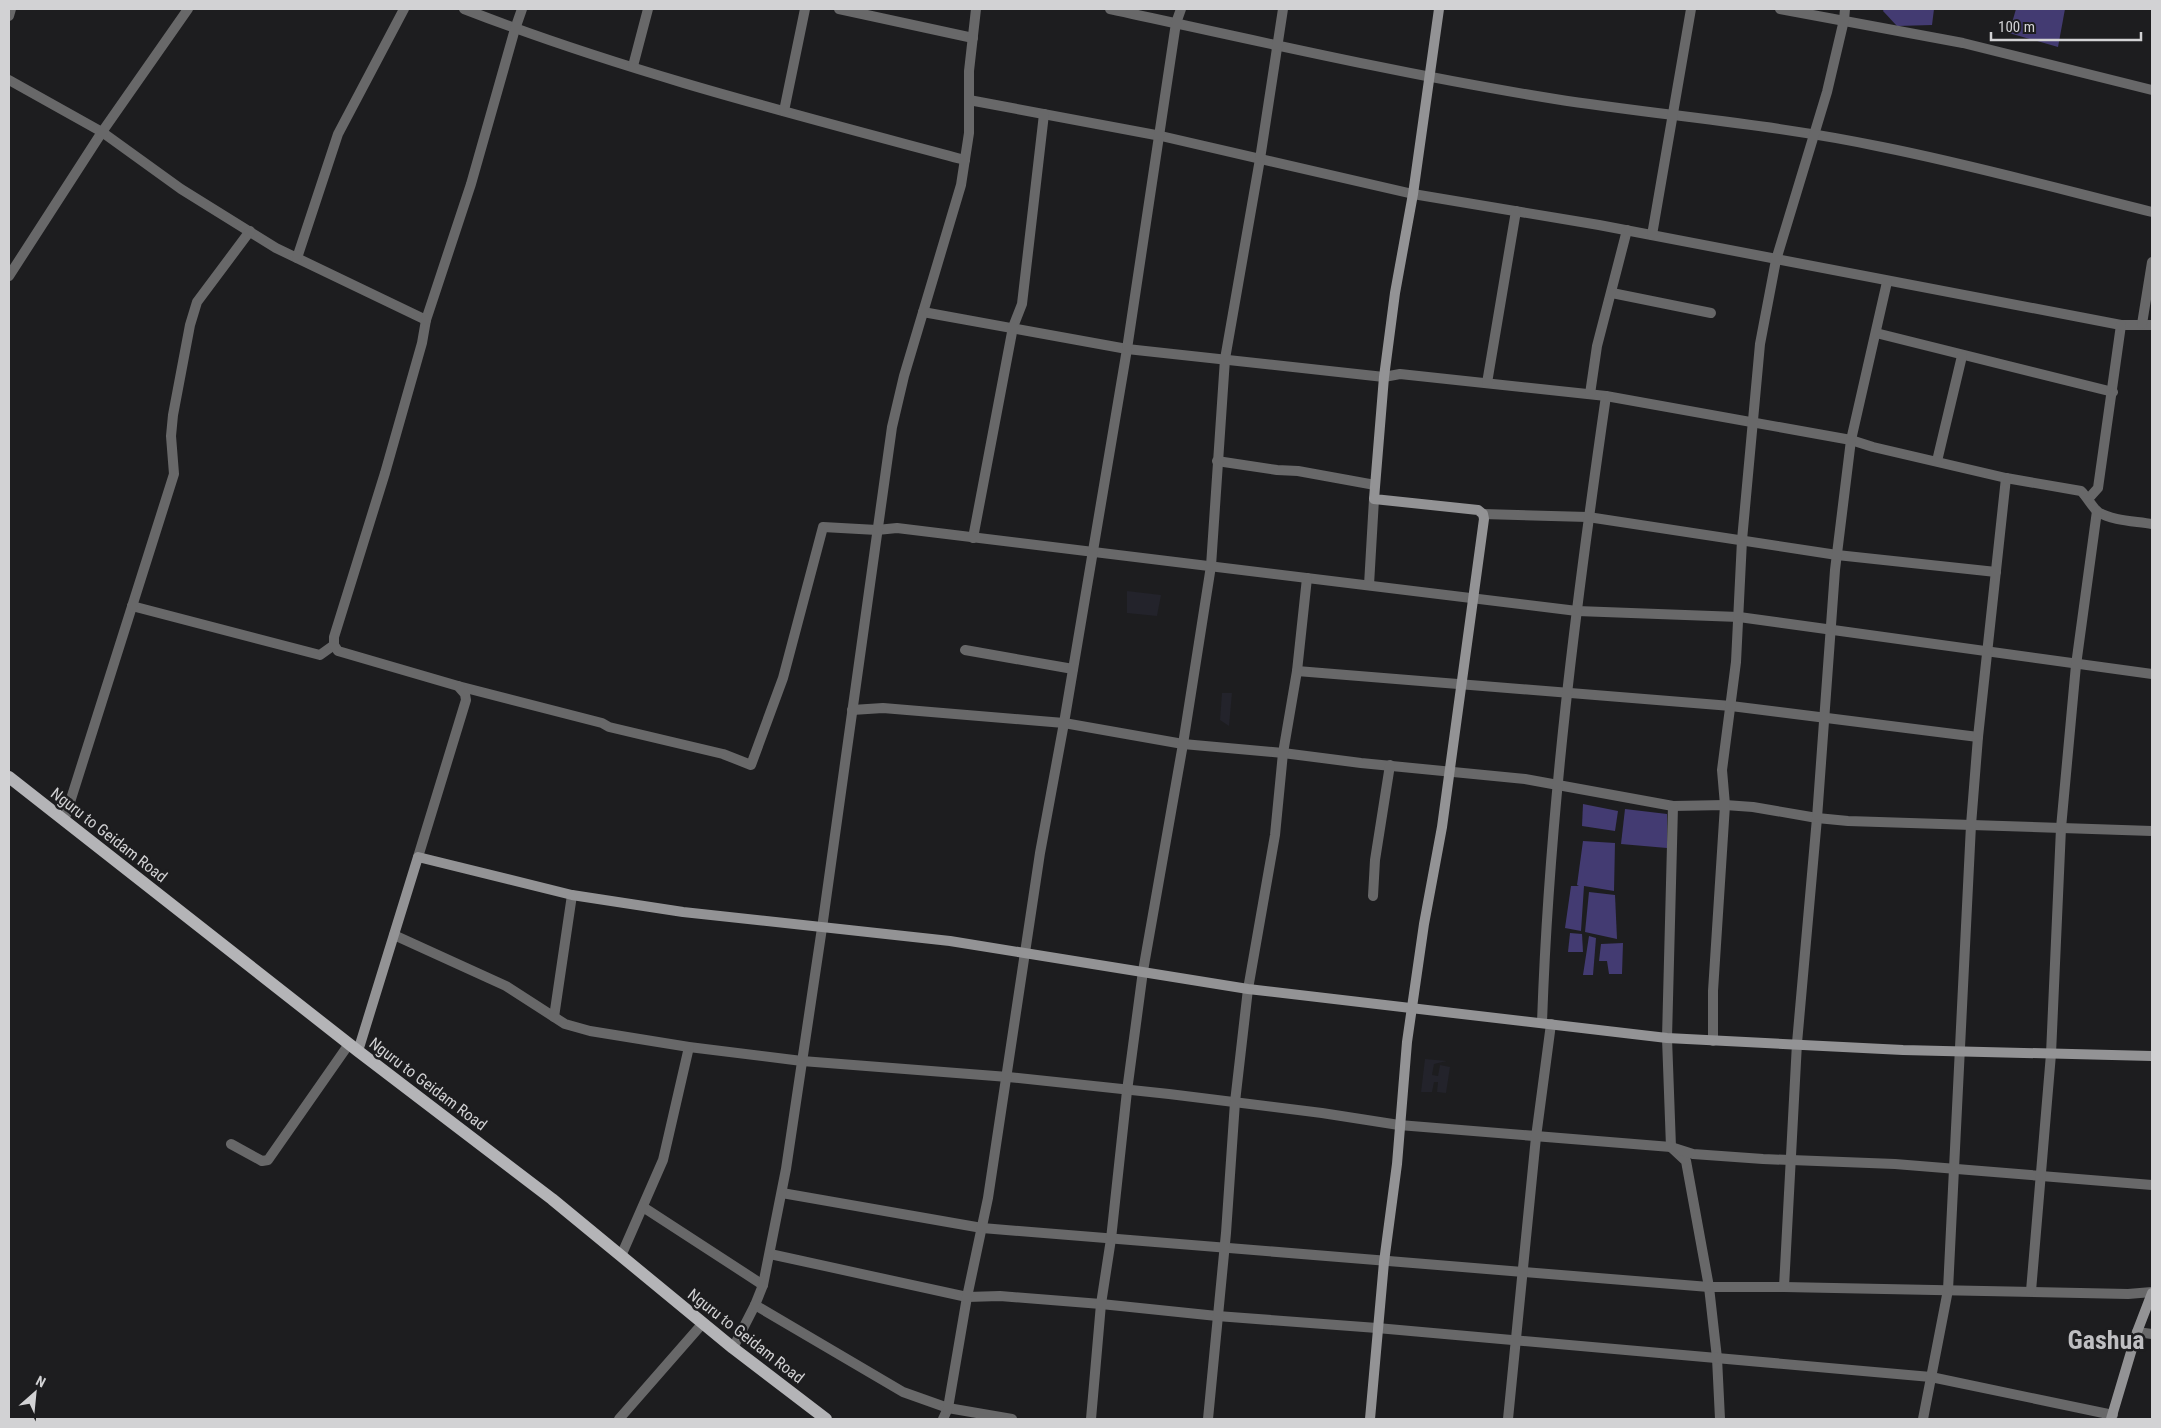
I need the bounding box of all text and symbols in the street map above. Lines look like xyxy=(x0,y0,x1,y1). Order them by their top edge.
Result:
scale bar xyxy=(1991,10,2141,42)
text: 100 m xyxy=(1998,18,2035,36)
street label: Nguru to Geidam Road xyxy=(47,784,171,886)
street label: Nguru to Geidam Road xyxy=(366,1034,490,1134)
street label: Nguru to Geidam Road xyxy=(684,1285,808,1387)
district label: Gashua xyxy=(2067,1325,2145,1355)
north arrow xyxy=(10,1368,60,1418)
text: N xyxy=(33,1372,48,1390)

